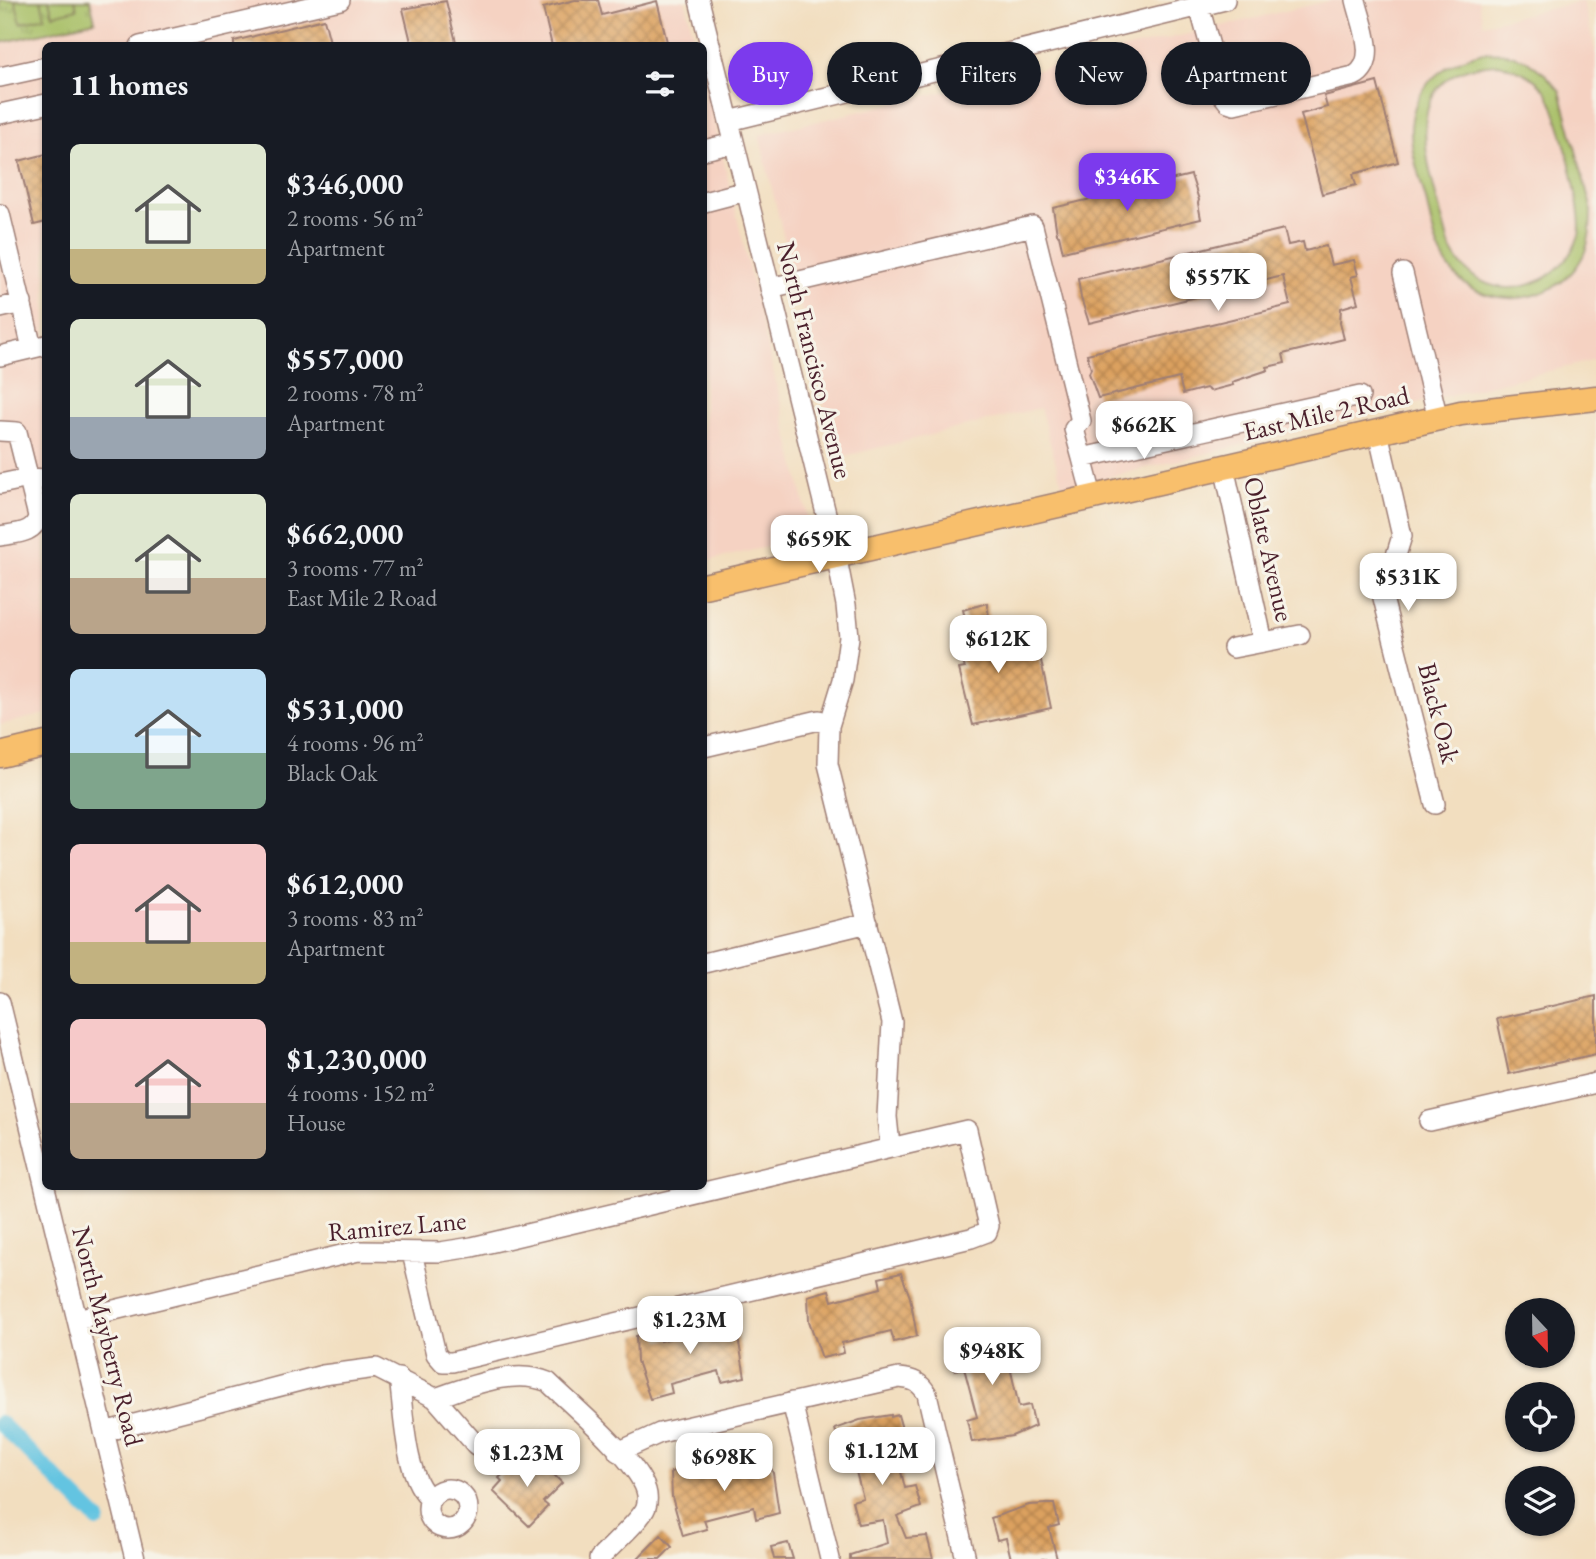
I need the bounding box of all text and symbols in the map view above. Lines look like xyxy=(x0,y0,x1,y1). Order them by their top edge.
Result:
chip: Buy xyxy=(728,42,813,105)
chip: Rent xyxy=(827,42,922,105)
chip: Filters xyxy=(936,42,1041,105)
chip: New xyxy=(1055,42,1147,105)
chip: Apartment xyxy=(1161,42,1311,105)
text: 11 homes xyxy=(70,65,188,104)
icon: filters xyxy=(641,65,679,103)
pin: $346K xyxy=(1078,154,1176,213)
text: $346K xyxy=(1095,161,1159,191)
text: $346,000 xyxy=(287,164,403,203)
icon: home xyxy=(126,172,210,256)
text: 2 rooms · 56 m² xyxy=(287,203,424,233)
text: Apartment xyxy=(287,233,385,263)
street label: North Francisco Avenue xyxy=(769,238,861,482)
pin: $557K xyxy=(1169,254,1267,313)
text: $557K xyxy=(1186,261,1250,291)
text: $557,000 xyxy=(287,339,403,378)
icon: home xyxy=(126,347,210,431)
street label: East Mile 2 Road xyxy=(1240,377,1413,449)
text: 2 rooms · 78 m² xyxy=(287,378,424,408)
pin: $662K xyxy=(1095,402,1193,461)
text: Apartment xyxy=(287,408,385,438)
text: $662K xyxy=(1112,409,1176,439)
street label: Oblate Avenue xyxy=(1236,473,1302,625)
text: $662,000 xyxy=(287,514,403,553)
pin: $659K xyxy=(770,516,868,575)
icon: home xyxy=(126,522,210,606)
text: $659K xyxy=(787,523,851,553)
text: 3 rooms · 77 m² xyxy=(287,553,424,583)
pin: $531K xyxy=(1359,554,1457,613)
text: $531K xyxy=(1376,561,1440,591)
text: East Mile 2 Road xyxy=(287,583,437,613)
pin: $612K xyxy=(949,616,1047,675)
text: $612K xyxy=(966,623,1030,653)
street label: Black Oak xyxy=(1410,659,1468,768)
text: $531,000 xyxy=(287,689,403,728)
icon: home xyxy=(126,697,210,781)
text: 4 rooms · 96 m² xyxy=(287,728,424,758)
text: Black Oak xyxy=(287,758,377,788)
text: $612,000 xyxy=(287,864,403,903)
icon: home xyxy=(126,872,210,956)
text: 3 rooms · 83 m² xyxy=(287,903,424,933)
text: Apartment xyxy=(287,933,385,963)
text: $1,230,000 xyxy=(287,1039,427,1078)
icon: home xyxy=(126,1047,210,1131)
text: 4 rooms · 152 m² xyxy=(287,1078,435,1108)
text: House xyxy=(287,1108,346,1138)
street label: Ramirez Lane xyxy=(326,1203,468,1249)
street label: North Mayberry Road xyxy=(64,1223,152,1450)
pin: $1.23M xyxy=(633,1296,747,1356)
north arrow xyxy=(1505,1298,1575,1368)
map controls xyxy=(1505,1298,1575,1536)
text: $1.23M xyxy=(653,1304,727,1334)
pin: $948K xyxy=(943,1328,1041,1387)
text: $948K xyxy=(960,1335,1024,1365)
button: locate xyxy=(1505,1382,1575,1452)
pin: $1.12M xyxy=(825,1428,939,1487)
pin: $1.23M xyxy=(470,1430,584,1489)
pin: $698K xyxy=(675,1434,773,1493)
text: $1.12M xyxy=(845,1435,919,1465)
text: $1.23M xyxy=(490,1437,564,1467)
text: $698K xyxy=(692,1441,756,1471)
button: layers xyxy=(1505,1466,1575,1536)

